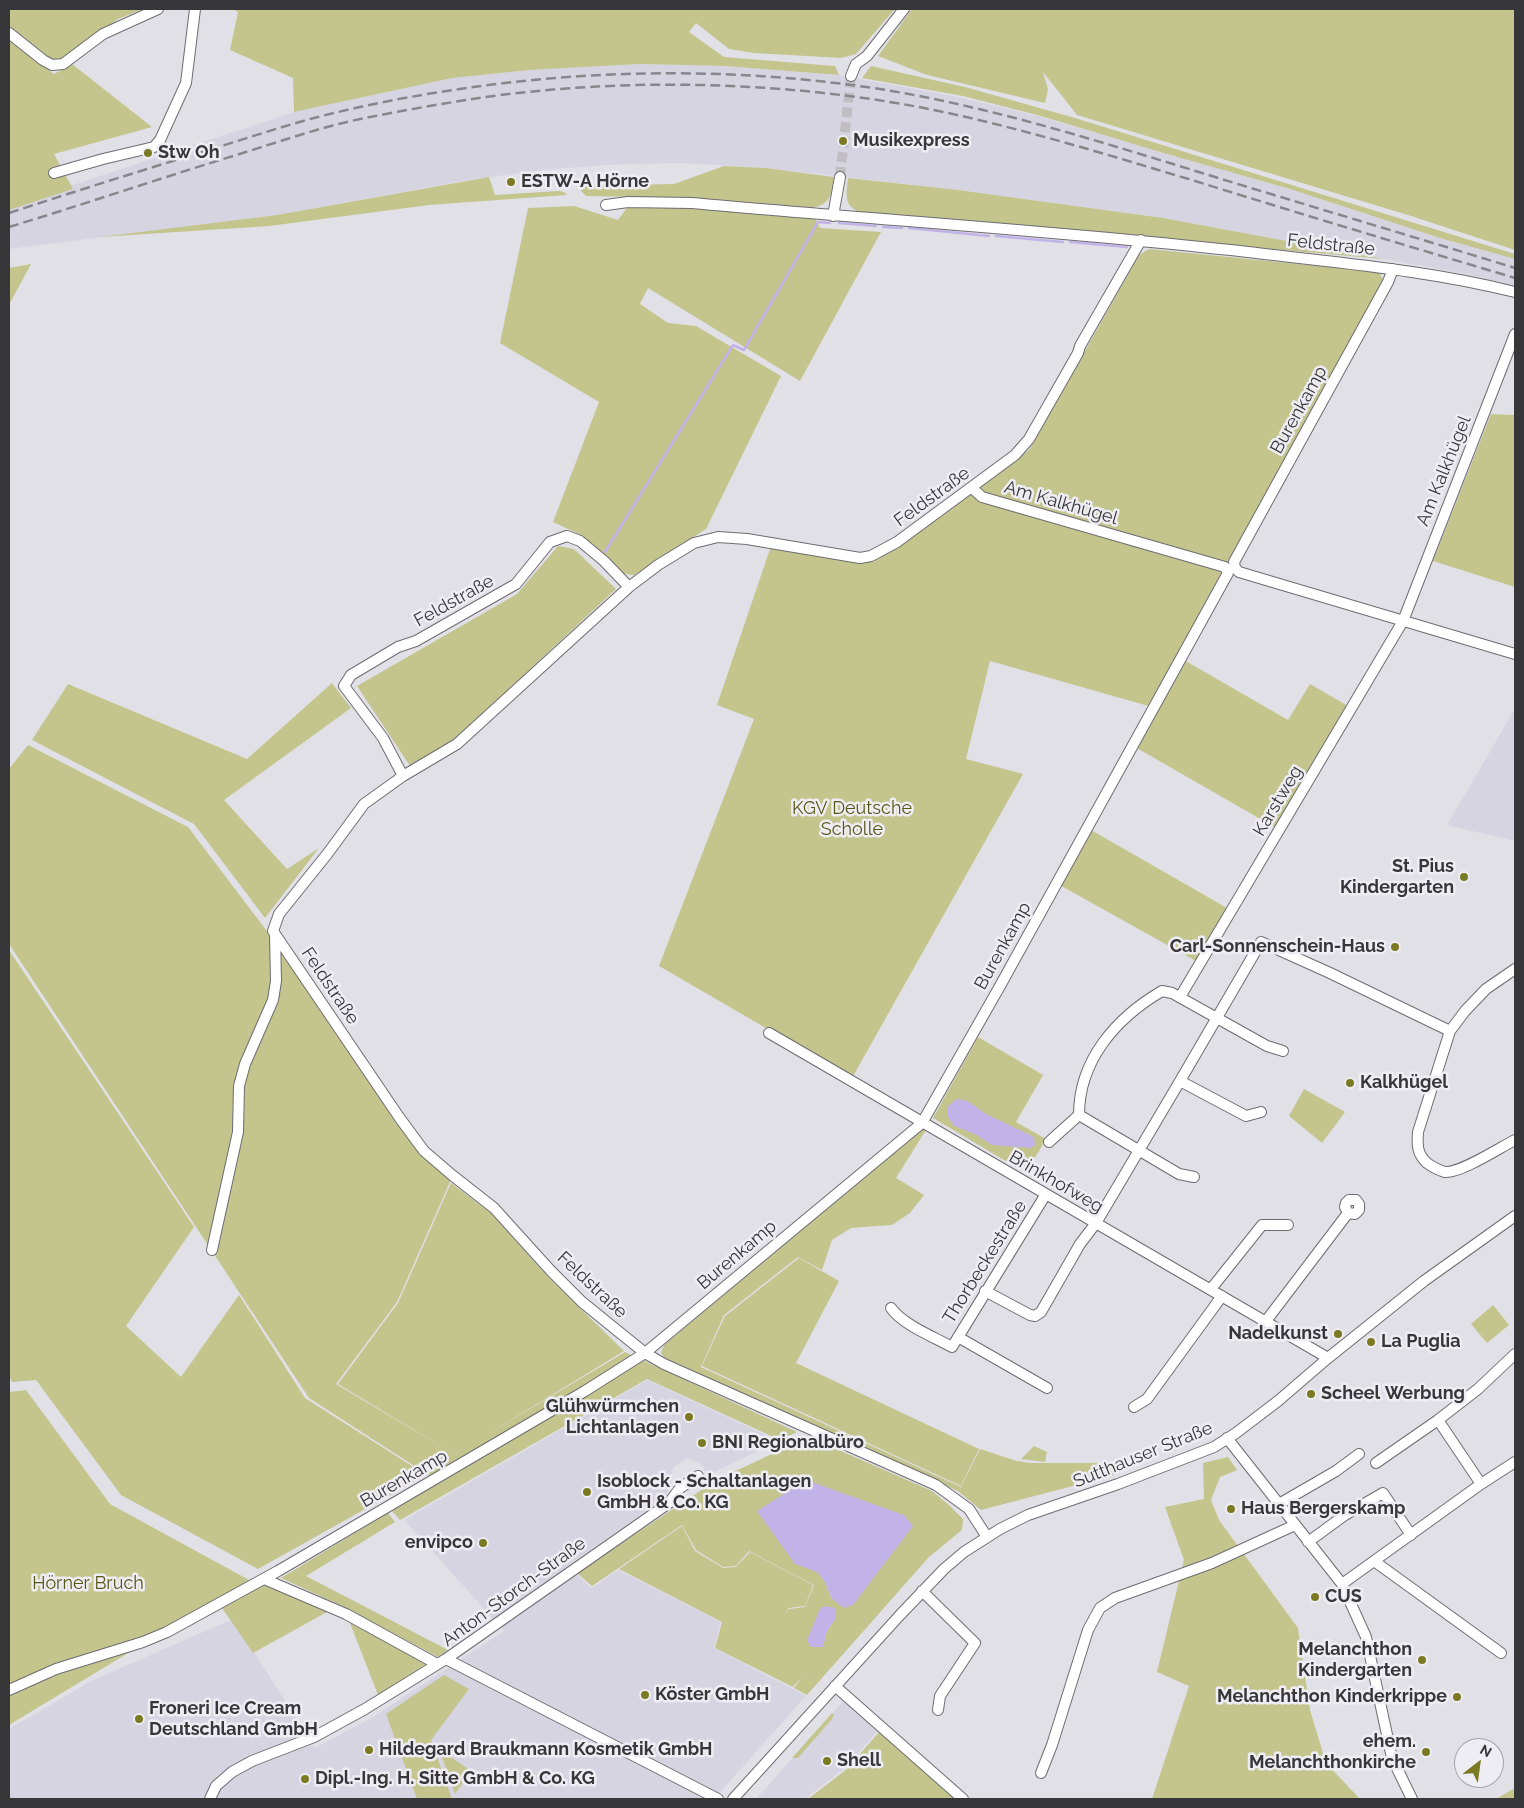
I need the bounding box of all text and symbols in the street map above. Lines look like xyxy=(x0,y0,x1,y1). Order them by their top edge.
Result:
place label: Musikexpress xyxy=(853,130,970,152)
marker: Musikexpress xyxy=(837,135,849,147)
place label: Stw Oh xyxy=(158,142,220,164)
marker: Stw Oh xyxy=(142,147,154,159)
place label: ESTW-A Hörne xyxy=(521,171,649,193)
marker: ESTW-A Hörne xyxy=(505,176,517,188)
street label: Feldstraße xyxy=(1286,230,1376,260)
street label: Burenkamp xyxy=(1266,362,1332,458)
street label: Am Kalkhügel xyxy=(1412,413,1476,529)
street label: Feldstraße xyxy=(890,462,974,532)
street label: Am Kalkhügel xyxy=(1002,477,1120,529)
street label: Feldstraße xyxy=(410,570,498,632)
street label: Karstweg xyxy=(1249,762,1307,840)
park label: KGV Deutsche Scholle xyxy=(792,798,912,841)
place label: St. Pius Kindergarten xyxy=(1340,856,1454,899)
marker: St. Pius Kindergarten xyxy=(1458,871,1470,883)
street label: Burenkamp xyxy=(970,898,1036,994)
place label: Carl-Sonnenschein-Haus xyxy=(1170,936,1385,958)
marker: Carl-Sonnenschein-Haus xyxy=(1389,941,1401,953)
street label: Feldstraße xyxy=(296,943,364,1029)
place label: Kalkhügel xyxy=(1360,1072,1448,1094)
marker: Kalkhügel xyxy=(1344,1077,1356,1089)
street label: Brinkhofweg xyxy=(1005,1146,1107,1218)
street label: Thorbeckestraße xyxy=(938,1197,1032,1327)
street label: Burenkamp xyxy=(693,1216,781,1294)
street label: Feldstraße xyxy=(552,1247,632,1323)
place label: Nadelkunst xyxy=(1228,1323,1328,1345)
marker: Nadelkunst xyxy=(1332,1328,1344,1340)
place label: La Puglia xyxy=(1381,1331,1461,1353)
marker: La Puglia xyxy=(1365,1336,1377,1348)
place label: Scheel Werbung xyxy=(1321,1383,1465,1405)
marker: Scheel Werbung xyxy=(1305,1388,1317,1400)
place label: Glühwürmchen Lichtanlagen xyxy=(546,1396,679,1438)
marker: Glühwürmchen Lichtanlagen xyxy=(683,1411,695,1423)
street label: Sutthauser Straße xyxy=(1070,1417,1216,1493)
place label: BNI Regionalbüro xyxy=(712,1432,864,1454)
marker: BNI Regionalbüro xyxy=(696,1437,708,1449)
street label: Burenkamp xyxy=(357,1445,451,1513)
place label: Isoblock - Schaltanlagen GmbH & Co. KG xyxy=(597,1471,811,1514)
marker: Isoblock - Schaltanlagen GmbH & Co. KG xyxy=(581,1486,593,1498)
place label: Haus Bergerskamp xyxy=(1241,1498,1405,1520)
marker: Haus Bergerskamp xyxy=(1225,1503,1237,1515)
place label: envipco xyxy=(405,1532,473,1554)
street label: Anton-Storch-Straße xyxy=(438,1533,590,1651)
marker: envipco xyxy=(477,1537,489,1549)
park label: Hörner Bruch xyxy=(32,1573,144,1595)
place label: CUS xyxy=(1325,1586,1362,1608)
marker: CUS xyxy=(1309,1591,1321,1603)
place label: Melanchthon Kindergarten xyxy=(1298,1639,1412,1682)
marker: Melanchthon Kindergarten xyxy=(1416,1654,1428,1666)
place label: Köster GmbH xyxy=(655,1684,770,1706)
place label: Melanchthon Kinderkrippe xyxy=(1217,1686,1447,1708)
marker: Köster GmbH xyxy=(639,1689,651,1701)
marker: Melanchthon Kinderkrippe xyxy=(1451,1691,1463,1703)
place label: Froneri Ice Cream Deutschland GmbH xyxy=(149,1698,318,1740)
marker: Froneri Ice Cream Deutschland GmbH xyxy=(133,1713,145,1725)
place label: ehem. Melanchthonkirche xyxy=(1249,1731,1416,1774)
north arrow xyxy=(1454,1738,1504,1788)
place label: Hildegard Braukmann Kosmetik GmbH xyxy=(379,1739,712,1761)
text: N xyxy=(1477,1741,1495,1760)
marker: Hildegard Braukmann Kosmetik GmbH xyxy=(363,1744,375,1756)
marker: ehem. Melanchthonkirche xyxy=(1420,1746,1432,1758)
place label: Shell xyxy=(837,1750,881,1772)
marker: Shell xyxy=(821,1755,833,1767)
place label: Dipl.-Ing. H. Sitte GmbH & Co. KG xyxy=(315,1768,595,1790)
marker: Dipl.-Ing. H. Sitte GmbH & Co. KG xyxy=(299,1773,311,1785)

